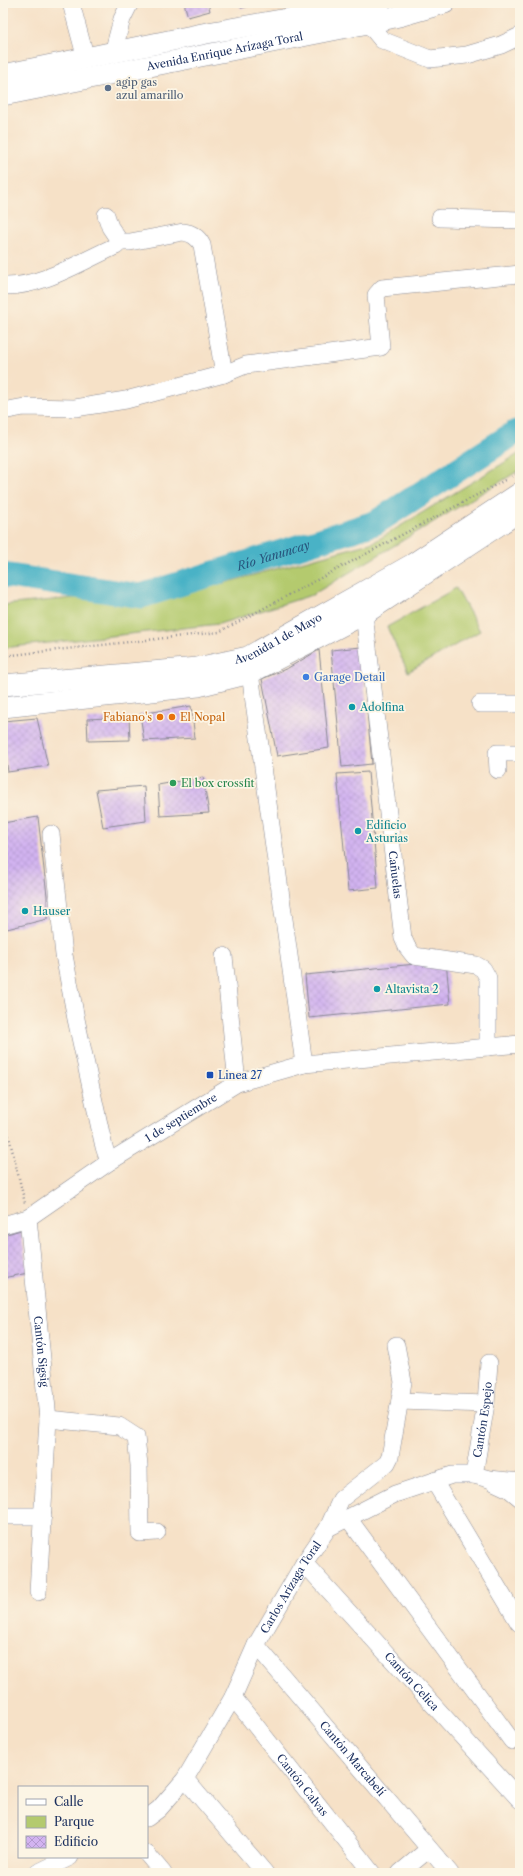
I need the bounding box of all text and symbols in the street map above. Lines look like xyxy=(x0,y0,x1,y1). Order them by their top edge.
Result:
street label: Avenida Enrique Arízaga Toral xyxy=(144,29,305,74)
place label: agip gas azul amarillo xyxy=(116,75,184,102)
marker: agip gas azul amarillo xyxy=(103,83,113,93)
water label: Río Yanuncay xyxy=(234,536,311,573)
street label: Avenida 1 de Mayo xyxy=(232,610,325,667)
place label: Garage Detail xyxy=(314,670,386,684)
marker: Garage Detail xyxy=(301,672,311,682)
place label: Adolfina xyxy=(359,700,405,714)
marker: Adolfina xyxy=(347,702,357,712)
place label: Fabiano's xyxy=(103,710,152,724)
place label: El Nopal xyxy=(180,710,226,724)
marker: Fabiano's xyxy=(155,712,165,722)
marker: El Nopal xyxy=(167,712,177,722)
place label: El box crossfit xyxy=(181,776,255,790)
marker: El box crossfit xyxy=(168,778,178,788)
place label: Edificio Asturias xyxy=(365,818,408,845)
marker: Edificio Asturias xyxy=(353,826,363,836)
street label: Cañuelas xyxy=(386,850,405,899)
place label: Hauser xyxy=(33,904,71,918)
marker: Hauser xyxy=(20,906,30,916)
place label: Altavista 2 xyxy=(384,982,439,996)
marker: Altavista 2 xyxy=(372,984,382,994)
place label: Linea 27 xyxy=(218,1068,263,1082)
marker: Linea 27 xyxy=(205,1070,215,1080)
street label: 1 de septiembre xyxy=(142,1090,220,1145)
street label: Cantón Sigsig xyxy=(31,1315,52,1388)
street label: Cantón Espejo xyxy=(470,1381,495,1459)
street label: Carlos Arízaga Toral xyxy=(257,1538,324,1636)
street label: Cantón Celica xyxy=(381,1649,442,1714)
street label: Cantón Marcabelí xyxy=(317,1718,389,1799)
street label: Cantón Calvas xyxy=(274,1751,331,1819)
legend xyxy=(18,1786,148,1858)
text: Calle xyxy=(54,1794,84,1809)
text: Parque xyxy=(54,1814,95,1829)
text: Edificio xyxy=(54,1834,98,1849)

